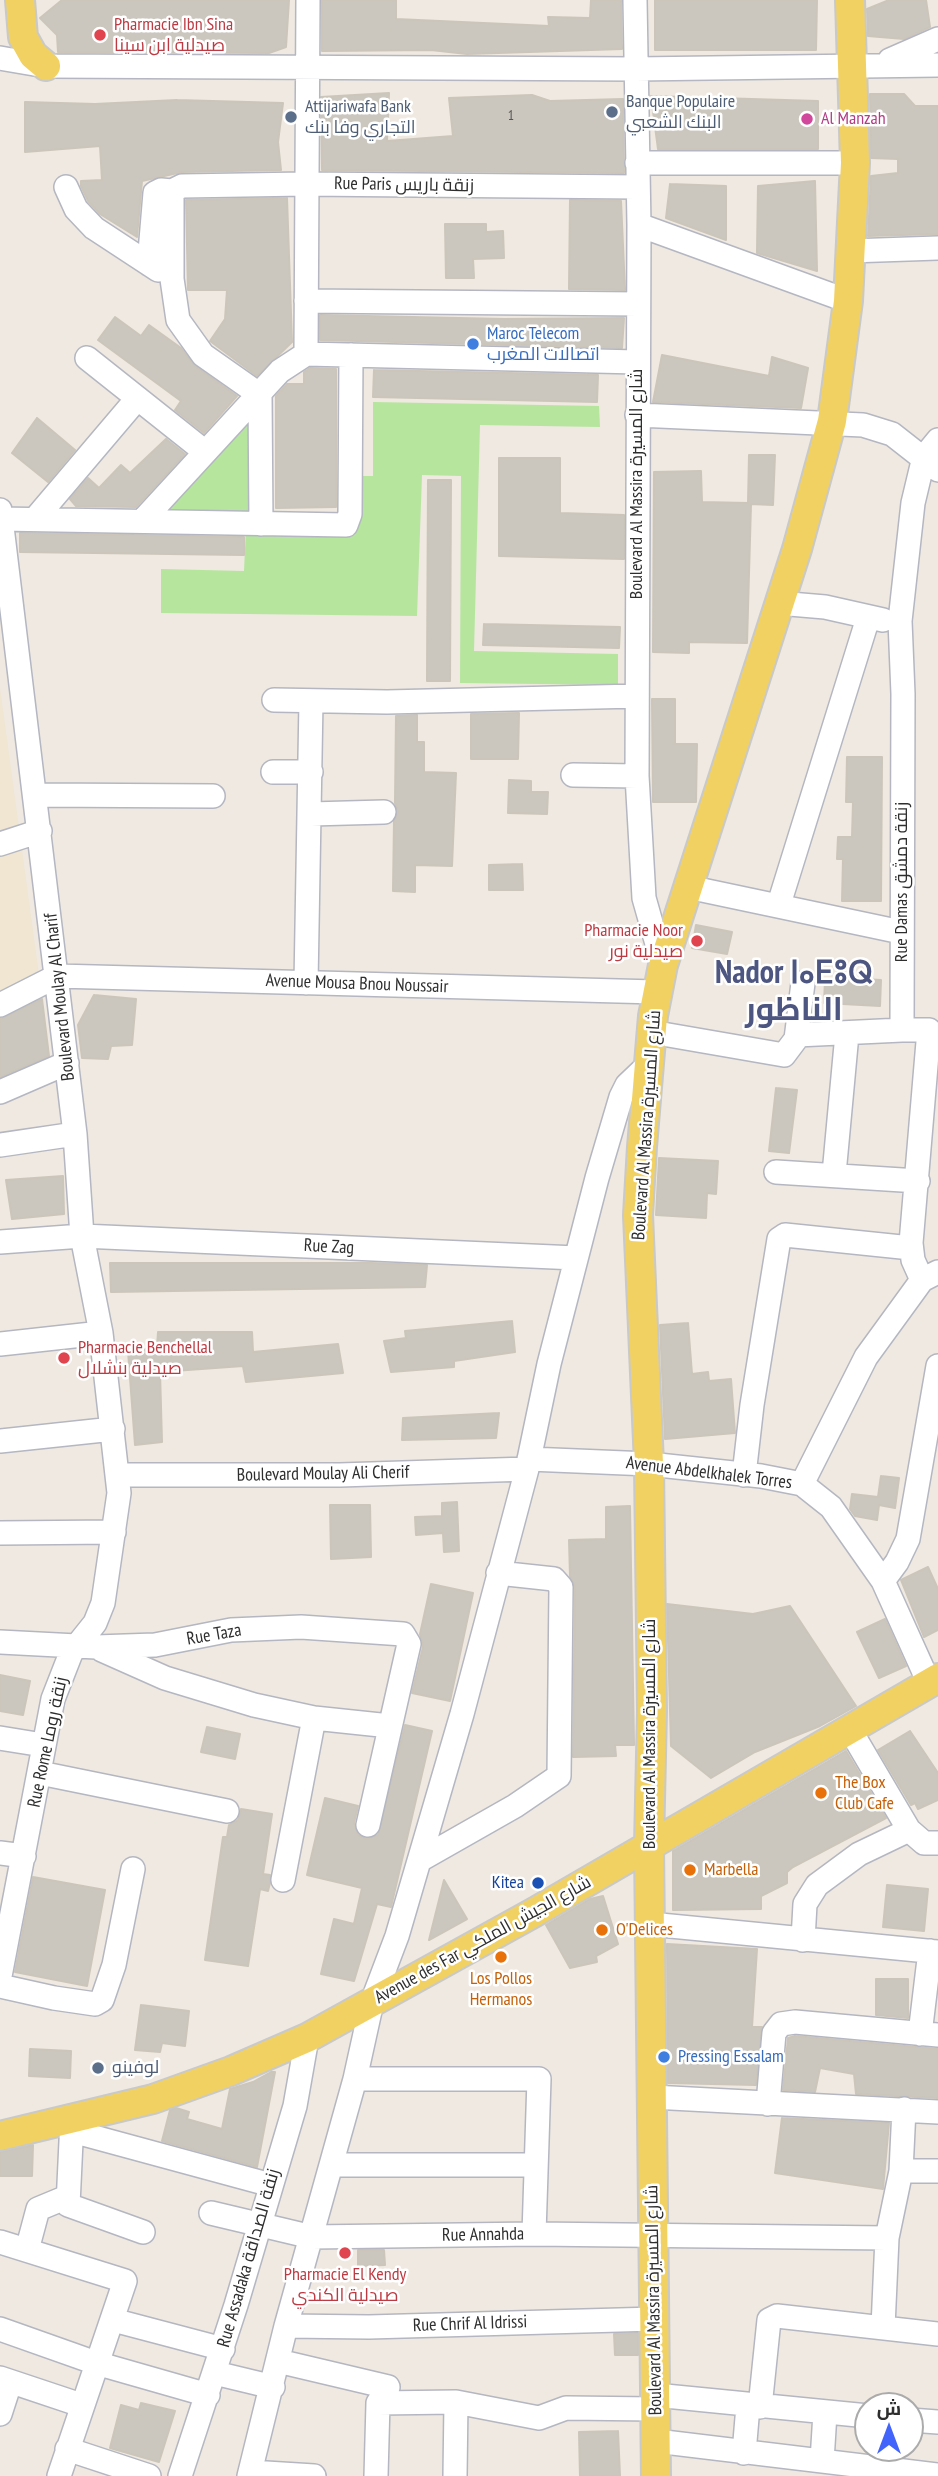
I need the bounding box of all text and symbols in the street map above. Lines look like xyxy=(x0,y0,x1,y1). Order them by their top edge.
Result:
place label: Pharmacie Ibn Sina صيدلية ابن سينا xyxy=(114,14,233,56)
marker: Pharmacie Ibn Sina صيدلية ابن سينا xyxy=(92,27,108,43)
place label: Banque Populaire البنك الشعبي xyxy=(626,91,735,134)
place label: Attijariwafa Bank التجاري وفا بنك xyxy=(305,96,416,138)
marker: Banque Populaire البنك الشعبي xyxy=(604,104,620,120)
house number: 1 xyxy=(508,108,514,124)
place label: Al Manzah xyxy=(821,108,886,130)
marker: Attijariwafa Bank التجاري وفا بنك xyxy=(283,109,299,125)
marker: Al Manzah xyxy=(799,111,815,127)
street label: Rue Paris زنقة باريس xyxy=(334,173,474,197)
place label: Maroc Telecom اتصالات المغرب xyxy=(487,323,600,366)
marker: Maroc Telecom اتصالات المغرب xyxy=(465,336,481,352)
street label: Boulevard Al Massira شارع المسيرة xyxy=(626,369,648,599)
street label: Rue Damas زنقة دمشق xyxy=(891,802,913,962)
street label: Boulevard Moulay Al Charif xyxy=(40,912,80,1082)
place label: Pharmacie Noor صيدلية نور xyxy=(584,920,683,962)
marker: Pharmacie Noor صيدلية نور xyxy=(689,933,705,949)
district label: Nador ⵏⴰⴹⵓⵕ الناظور xyxy=(715,955,873,1030)
street label: Avenue Mousa Bnou Noussair xyxy=(265,970,449,998)
street label: Boulevard Al Massira شارع المسيرة xyxy=(628,1009,666,1241)
street label: Rue Zag xyxy=(303,1235,355,1259)
place label: Pharmacie Benchellal صيدلية بنشلال xyxy=(78,1337,212,1380)
marker: Pharmacie Benchellal صيدلية بنشلال xyxy=(56,1350,72,1366)
street label: Avenue Abdelkhalek Torres xyxy=(625,1452,793,1494)
street label: Boulevard Moulay Ali Cherif xyxy=(237,1462,409,1486)
street label: Boulevard Al Massira شارع المسيرة xyxy=(639,1619,661,1849)
street label: Rue Taza xyxy=(185,1620,243,1650)
street label: Rue Rome زنقة روما xyxy=(24,1675,72,1809)
place label: The Box Club Cafe xyxy=(835,1772,894,1814)
marker: The Box Club Cafe xyxy=(813,1785,829,1801)
place label: Marbella xyxy=(704,1859,758,1881)
marker: Marbella xyxy=(682,1862,698,1878)
street label: Avenue des Far شارع الجيش الملكي xyxy=(371,1871,595,2009)
place label: Kitea xyxy=(492,1872,524,1894)
marker: Kitea xyxy=(530,1875,546,1891)
place label: O'Delices xyxy=(616,1919,673,1941)
marker: O'Delices xyxy=(594,1922,610,1938)
marker: Los Pollos Hermanos xyxy=(493,1949,509,1965)
place label: Los Pollos Hermanos xyxy=(470,1968,532,2010)
place label: Pressing Essalam xyxy=(678,2046,784,2068)
marker: Pressing Essalam xyxy=(656,2049,672,2065)
place label: لوفينو xyxy=(112,2057,159,2079)
marker: لوفينو xyxy=(90,2060,106,2076)
street label: Rue Assadaka زنقة الصداقة xyxy=(213,2166,285,2350)
street label: Boulevard Al Massira شارع المسيرة xyxy=(641,2185,667,2415)
street label: Rue Annahda xyxy=(442,2223,524,2247)
marker: Pharmacie El Kendy صيدلية الكندي xyxy=(337,2245,353,2261)
place label: Pharmacie El Kendy صيدلية الكندي xyxy=(284,2264,406,2306)
street label: Rue Chrif Al Idrissi xyxy=(412,2311,528,2337)
north arrow xyxy=(854,2392,924,2462)
text: ش xyxy=(877,2396,901,2420)

